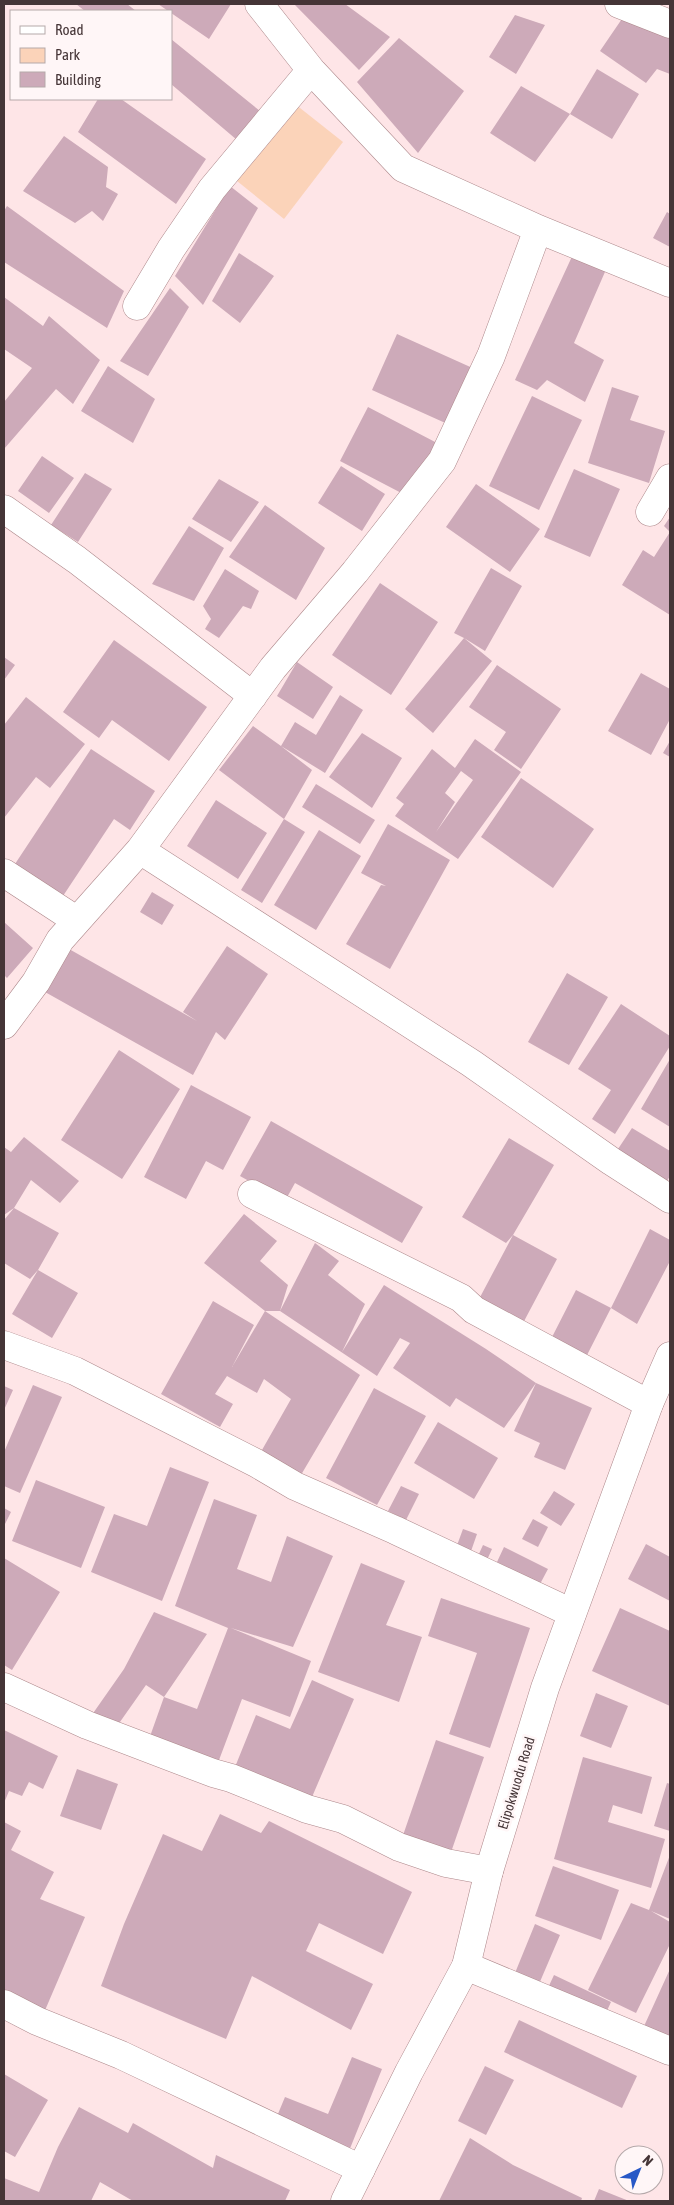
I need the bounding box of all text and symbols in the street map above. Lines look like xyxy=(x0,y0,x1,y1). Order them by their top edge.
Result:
legend xyxy=(10,10,172,100)
text: Road xyxy=(55,21,84,38)
text: Park xyxy=(55,46,80,63)
text: Building xyxy=(55,71,101,88)
street label: Elipokwuodu Road xyxy=(494,1735,538,1831)
north arrow xyxy=(614,2145,664,2195)
text: N xyxy=(639,2152,656,2169)

